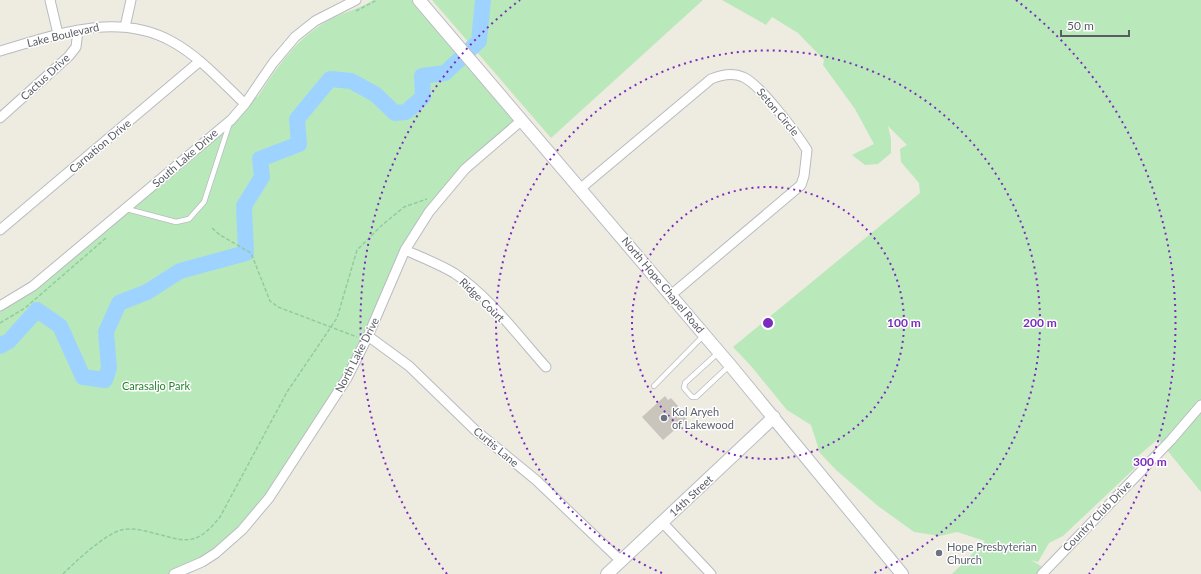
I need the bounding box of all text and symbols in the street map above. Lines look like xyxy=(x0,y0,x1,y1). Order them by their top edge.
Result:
scale bar xyxy=(1061,12,1129,38)
text: 50 m xyxy=(1067,18,1094,33)
street label: Lake Boulevard xyxy=(26,20,100,49)
street label: Cactus Drive xyxy=(18,51,72,103)
street label: Seton Circle xyxy=(755,85,802,138)
street label: Carnation Drive xyxy=(66,116,133,175)
street label: South Lake Drive xyxy=(149,126,220,190)
street label: North Hope Chapel Road xyxy=(619,234,707,335)
street label: Ridge Court xyxy=(457,275,508,324)
street label: North Lake Drive xyxy=(332,315,381,395)
text: 100 m xyxy=(887,315,921,330)
text: 200 m xyxy=(1023,315,1057,330)
centre of rings xyxy=(761,316,775,330)
park label: Carasaljo Park xyxy=(122,379,191,392)
place label: Kol Aryeh of Lakewood xyxy=(672,405,734,431)
marker: Kol Aryeh of Lakewood xyxy=(659,413,669,423)
street label: Curtis Lane xyxy=(471,424,522,469)
text: 300 m xyxy=(1133,454,1167,469)
street label: 14th Street xyxy=(666,472,715,519)
street label: Country Club Drive xyxy=(1060,478,1134,554)
place label: Hope Presbyterian Church xyxy=(947,540,1037,566)
marker: Hope Presbyterian Church xyxy=(934,548,944,558)

